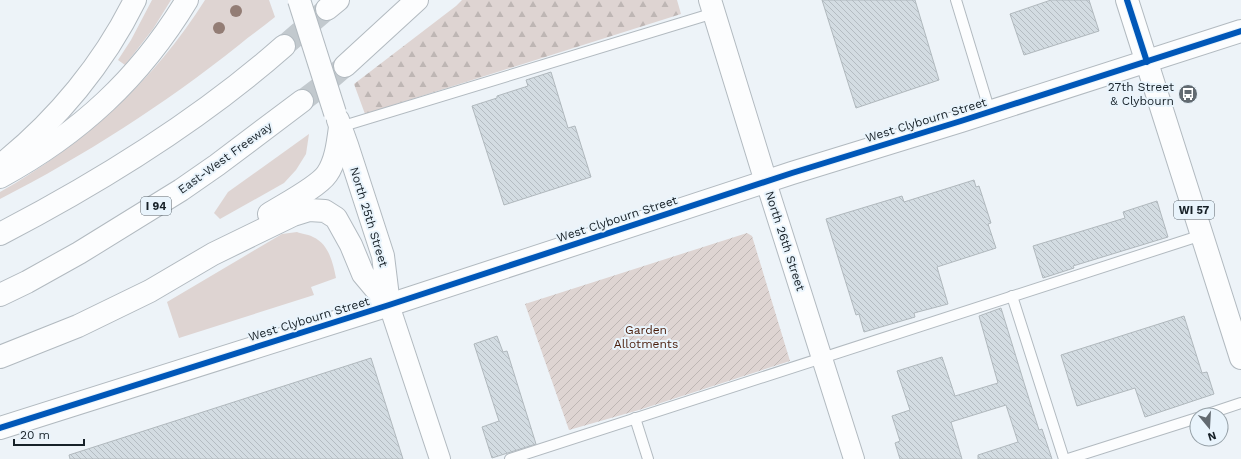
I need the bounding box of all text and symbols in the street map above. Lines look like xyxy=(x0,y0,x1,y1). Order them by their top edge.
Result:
place label: 27th Street & Clybourn xyxy=(1108,80,1174,108)
bus stop icon: 27th Street & Clybourn xyxy=(1177,83,1199,105)
street label: West Clybourn Street xyxy=(864,95,988,145)
street label: East-West Freeway xyxy=(175,119,275,197)
street label: North 25th Street xyxy=(347,165,391,269)
street label: North 26th Street xyxy=(762,189,808,293)
street label: West Clybourn Street xyxy=(555,193,679,245)
road number: I 94 xyxy=(141,197,171,215)
road number: WI 57 xyxy=(1174,201,1214,219)
street label: West Clybourn Street xyxy=(247,294,371,344)
park label: Garden Allotments xyxy=(614,323,678,351)
north arrow xyxy=(1189,407,1229,447)
scale bar xyxy=(14,421,84,447)
text: 20 m xyxy=(20,428,50,442)
text: N xyxy=(1206,429,1218,443)

